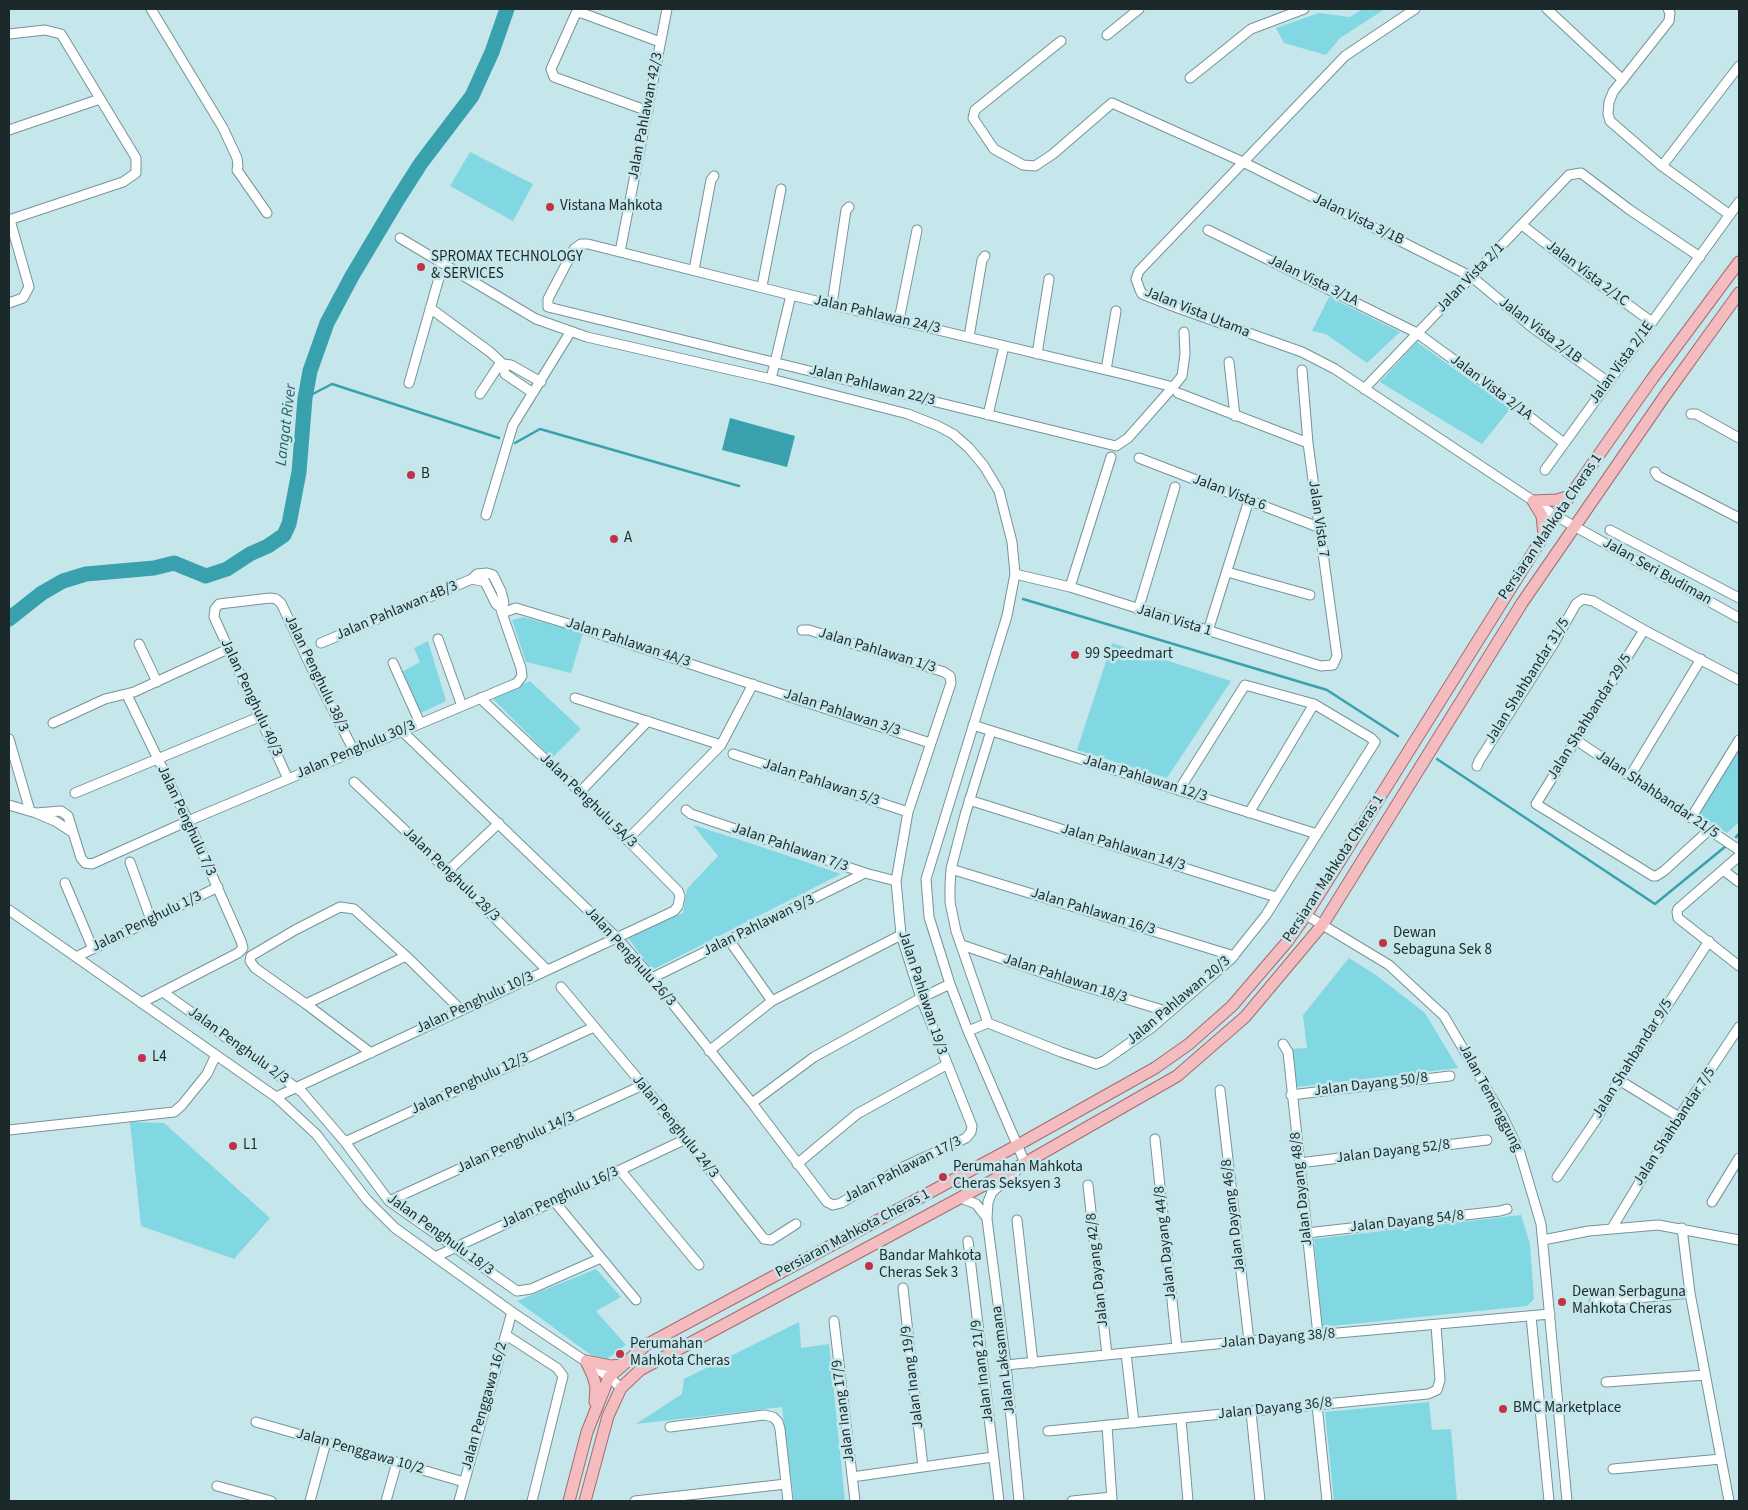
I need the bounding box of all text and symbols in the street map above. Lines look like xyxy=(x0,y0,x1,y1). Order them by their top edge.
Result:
street label: Jalan Pahlawan 42/3 xyxy=(625,51,667,181)
street label: Jalan Vista 3/1B xyxy=(1310,190,1406,250)
place label: Vistana Mahkota xyxy=(560,198,662,216)
marker: Vistana Mahkota xyxy=(544,201,556,213)
street label: Jalan Vista 2/1C xyxy=(1542,237,1632,311)
street label: Jalan Vista 2/1 xyxy=(1433,239,1509,317)
place label: SPROMAX TECHNOLOGY & SERVICES xyxy=(431,249,583,284)
street label: Jalan Vista 3/1A xyxy=(1265,251,1361,311)
marker: SPROMAX TECHNOLOGY & SERVICES xyxy=(415,261,427,273)
street label: Jalan Vista Utama xyxy=(1142,284,1252,342)
street label: Jalan Pahlawan 24/3 xyxy=(812,292,942,338)
street label: Jalan Vista 2/1B xyxy=(1495,294,1585,368)
street label: Jalan Vista 2/1E xyxy=(1586,318,1658,408)
street label: Jalan Vista 2/1A xyxy=(1446,351,1536,425)
street label: Jalan Pahlawan 22/3 xyxy=(807,362,937,410)
water label: Langat River xyxy=(272,383,302,467)
street label: Persiaran Mahkota Cheras 1 xyxy=(1495,451,1607,603)
place label: B xyxy=(421,466,430,484)
marker: B xyxy=(405,469,417,481)
street label: Jalan Vista 6 xyxy=(1190,471,1268,515)
street label: Jalan Vista 7 xyxy=(1304,479,1332,559)
place label: A xyxy=(624,530,632,548)
marker: A xyxy=(608,533,620,545)
street label: Jalan Seri Budiman xyxy=(1599,535,1715,609)
street label: Jalan Pahlawan 4B/3 xyxy=(333,577,461,645)
street label: Jalan Vista 1 xyxy=(1134,601,1214,641)
street label: Jalan Penghulu 38/3 xyxy=(280,613,352,735)
street label: Jalan Pahlawan 4A/3 xyxy=(563,614,693,672)
street label: Jalan Shahbandar 31/5 xyxy=(1482,615,1574,747)
street label: Jalan Pahlawan 1/3 xyxy=(816,625,938,677)
street label: Jalan Penghulu 40/3 xyxy=(216,636,286,760)
place label: 99 Speedmart xyxy=(1085,646,1173,664)
marker: 99 Speedmart xyxy=(1069,649,1081,661)
street label: Jalan Shahbandar 29/5 xyxy=(1544,651,1636,783)
street label: Jalan Pahlawan 3/3 xyxy=(781,686,903,740)
street label: Jalan Penghulu 30/3 xyxy=(294,717,418,783)
street label: Jalan Shahbandar 21/5 xyxy=(1592,747,1722,843)
street label: Jalan Penghulu 5A/3 xyxy=(536,750,640,852)
street label: Jalan Pahlawan 12/3 xyxy=(1081,751,1209,807)
street label: Jalan Pahlawan 5/3 xyxy=(760,756,882,810)
street label: Jalan Penghulu 7/3 xyxy=(152,763,220,879)
street label: Persiaran Mahkota Cheras 1 xyxy=(1280,792,1388,946)
street label: Jalan Pahlawan 7/3 xyxy=(729,820,851,876)
street label: Jalan Pahlawan 14/3 xyxy=(1059,820,1187,876)
street label: Jalan Penghulu 28/3 xyxy=(399,824,503,926)
street label: Jalan Pahlawan 16/3 xyxy=(1029,884,1157,940)
street label: Jalan Penghulu 1/3 xyxy=(89,888,205,956)
street label: Jalan Pahlawan 9/3 xyxy=(700,891,818,961)
street label: Jalan Penghulu 26/3 xyxy=(581,904,679,1010)
place label: Dewan Sebaguna Sek 8 xyxy=(1393,925,1492,960)
street label: Jalan Pahlawan 19/3 xyxy=(893,929,951,1057)
marker: Dewan Sebaguna Sek 8 xyxy=(1377,937,1389,949)
street label: Jalan Pahlawan 18/3 xyxy=(1001,950,1129,1008)
street label: Jalan Pahlawan 20/3 xyxy=(1124,953,1234,1049)
street label: Jalan Penghulu 10/3 xyxy=(413,968,537,1038)
street label: Jalan Shahbandar 9/5 xyxy=(1589,996,1677,1122)
street label: Jalan Penghulu 2/3 xyxy=(184,1003,292,1089)
street label: Jalan Temenggung xyxy=(1454,1041,1526,1155)
place label: L4 xyxy=(152,1049,167,1067)
street label: Jalan Penghulu 12/3 xyxy=(408,1049,532,1119)
marker: L4 xyxy=(136,1052,148,1064)
street label: Jalan Shahbandar 7/5 xyxy=(1630,1065,1720,1189)
street label: Jalan Dayang 50/8 xyxy=(1313,1069,1429,1101)
street label: Jalan Penghulu 24/3 xyxy=(628,1072,722,1182)
street label: Jalan Penghulu 14/3 xyxy=(454,1108,578,1178)
street label: Jalan Dayang 48/8 xyxy=(1287,1131,1317,1247)
street label: Jalan Pahlawan 17/3 xyxy=(841,1133,965,1207)
street label: Jalan Dayang 52/8 xyxy=(1335,1136,1451,1168)
place label: L1 xyxy=(243,1137,258,1155)
marker: L1 xyxy=(227,1140,239,1152)
street label: Jalan Dayang 46/8 xyxy=(1218,1158,1250,1274)
place label: Perumahan Mahkota Cheras Seksyen 3 xyxy=(953,1159,1083,1194)
street label: Jalan Penghulu 16/3 xyxy=(498,1163,622,1233)
marker: Perumahan Mahkota Cheras Seksyen 3 xyxy=(937,1171,949,1183)
street label: Jalan Dayang 44/8 xyxy=(1151,1185,1181,1301)
street label: Persiaran Mahkota Cheras 1 xyxy=(773,1186,933,1282)
street label: Jalan Penghulu 18/3 xyxy=(383,1190,497,1280)
street label: Jalan Dayang 54/8 xyxy=(1349,1207,1465,1237)
street label: Jalan Dayang 42/8 xyxy=(1083,1212,1113,1328)
place label: Bandar Mahkota Cheras Sek 3 xyxy=(879,1248,982,1283)
marker: Bandar Mahkota Cheras Sek 3 xyxy=(863,1260,875,1272)
place label: Dewan Serbaguna Mahkota Cheras xyxy=(1572,1284,1686,1319)
marker: Dewan Serbaguna Mahkota Cheras xyxy=(1556,1296,1568,1308)
street label: Jalan Laksamana xyxy=(988,1305,1020,1415)
street label: Jalan Inang 21/9 xyxy=(968,1319,998,1423)
street label: Jalan Inang 19/9 xyxy=(898,1325,928,1429)
street label: Jalan Dayang 38/8 xyxy=(1220,1325,1336,1353)
place label: Perumahan Mahkota Cheras xyxy=(630,1336,730,1371)
street label: Jalan Penggawa 16/2 xyxy=(458,1340,512,1472)
marker: Perumahan Mahkota Cheras xyxy=(614,1348,626,1360)
street label: Jalan Inang 17/9 xyxy=(829,1359,859,1463)
street label: Jalan Dayang 36/8 xyxy=(1217,1394,1333,1424)
place label: BMC Marketplace xyxy=(1513,1400,1621,1418)
marker: BMC Marketplace xyxy=(1497,1403,1509,1415)
street label: Jalan Penggawa 10/2 xyxy=(294,1425,426,1479)

